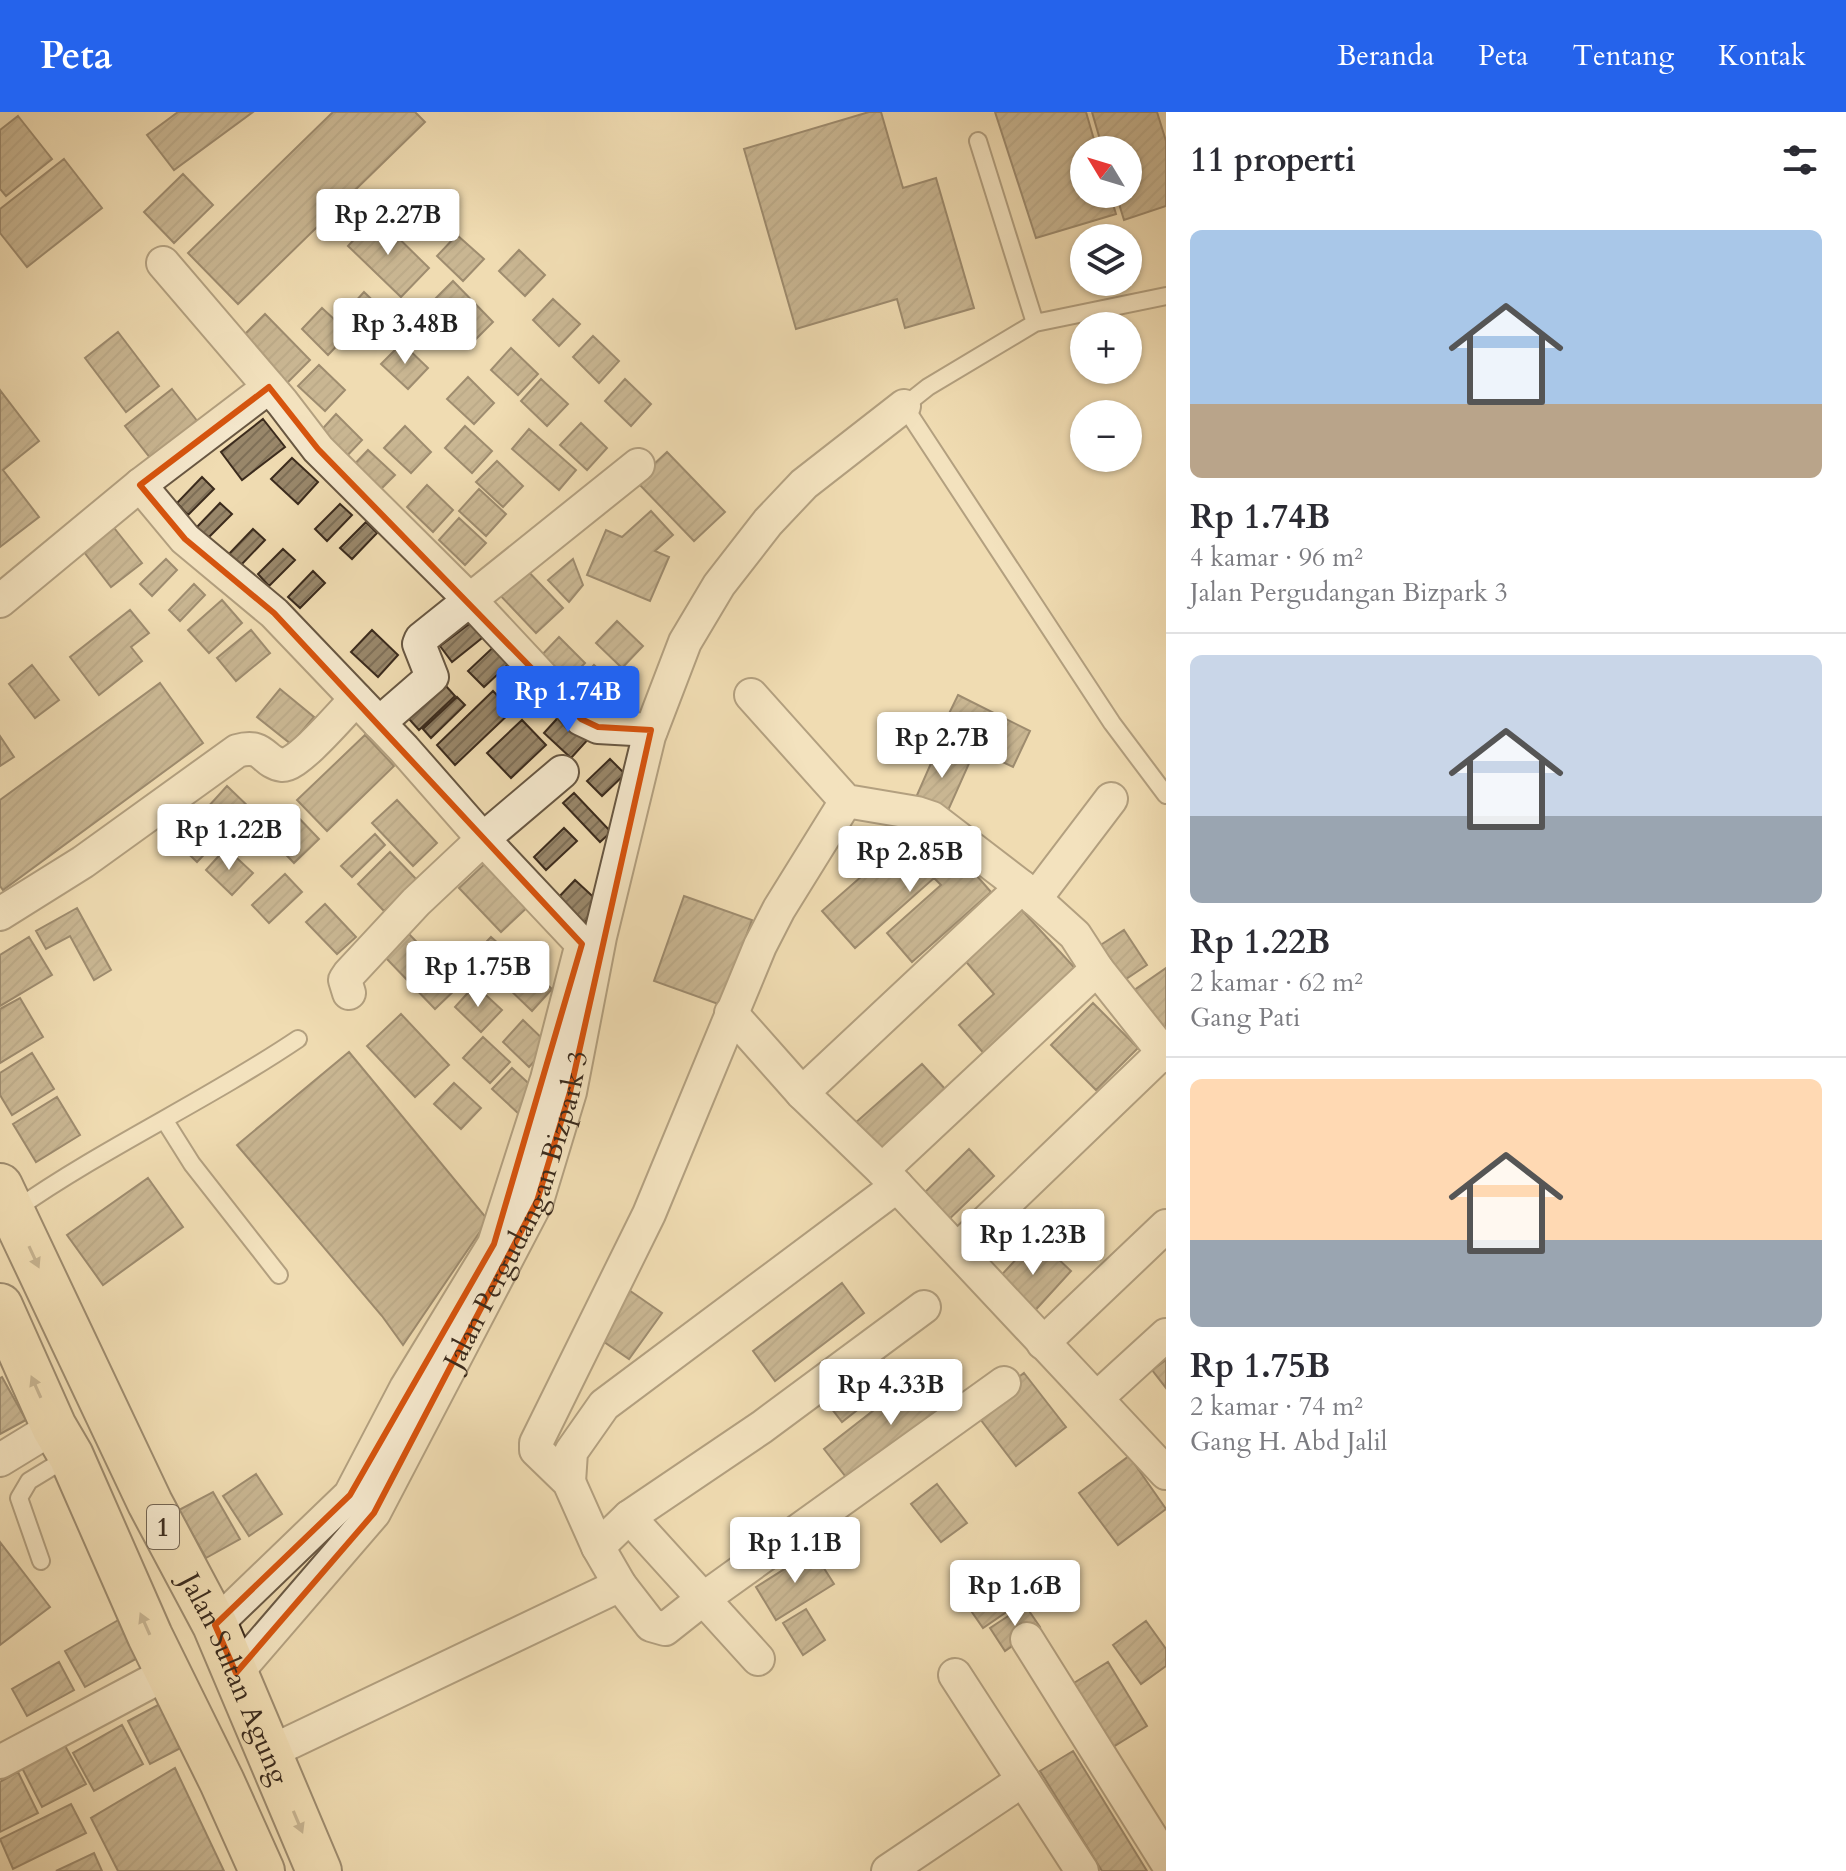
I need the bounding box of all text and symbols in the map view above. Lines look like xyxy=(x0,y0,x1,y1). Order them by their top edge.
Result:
text: Peta xyxy=(40,30,113,82)
text: Beranda xyxy=(1337,37,1434,75)
text: Peta xyxy=(1478,37,1528,75)
text: Tentang xyxy=(1572,37,1674,75)
text: Kontak xyxy=(1718,37,1806,75)
north arrow xyxy=(1070,136,1142,208)
map controls xyxy=(1070,136,1142,472)
text: 11 properti xyxy=(1190,137,1356,183)
icon: filters xyxy=(1778,138,1822,182)
pin: Rp 2.27B xyxy=(305,189,471,257)
text: Rp 2.27B xyxy=(334,197,442,232)
button: layers xyxy=(1070,224,1142,296)
icon: home xyxy=(1434,282,1578,426)
pin: Rp 3.48B xyxy=(322,298,488,366)
text: Rp 3.48B xyxy=(351,306,459,341)
button: + xyxy=(1070,312,1142,384)
button: − xyxy=(1070,400,1142,472)
text: Rp 1.74B xyxy=(1190,494,1330,540)
text: 4 kamar · 96 m² xyxy=(1190,540,1363,575)
text: Jalan Pergudangan Bizpark 3 xyxy=(1190,575,1508,610)
pin: Rp 1.74B xyxy=(485,666,651,734)
text: Rp 1.74B xyxy=(514,674,622,709)
icon: home xyxy=(1434,707,1578,851)
pin: Rp 2.7B xyxy=(868,712,1016,780)
text: Rp 2.7B xyxy=(895,720,989,755)
pin: Rp 1.22B xyxy=(146,804,312,872)
text: Rp 1.22B xyxy=(175,812,283,847)
pin: Rp 2.85B xyxy=(827,826,993,894)
text: Rp 2.85B xyxy=(856,834,964,869)
text: Rp 1.22B xyxy=(1190,919,1330,965)
pin: Rp 1.75B xyxy=(395,941,561,1009)
text: Rp 1.75B xyxy=(424,949,532,984)
text: 2 kamar · 62 m² xyxy=(1190,965,1363,1000)
text: Gang Pati xyxy=(1190,1000,1300,1035)
street label: Jalan Pergudangan Bizpark 3 xyxy=(433,1047,598,1379)
icon: home xyxy=(1434,1131,1578,1275)
pin: Rp 1.23B xyxy=(950,1209,1116,1277)
text: Rp 1.23B xyxy=(979,1217,1087,1252)
one-way arrow xyxy=(27,1245,41,1268)
text: Rp 1.75B xyxy=(1190,1343,1330,1389)
pin: Rp 4.33B xyxy=(808,1359,974,1427)
text: Rp 4.33B xyxy=(837,1367,945,1402)
one-way arrow xyxy=(30,1376,43,1399)
text: 2 kamar · 74 m² xyxy=(1190,1389,1363,1424)
text: Gang H. Abd Jalil xyxy=(1190,1424,1387,1459)
road number: 1 xyxy=(147,1505,179,1549)
pin: Rp 1.1B xyxy=(721,1517,869,1585)
text: Rp 1.1B xyxy=(748,1525,842,1560)
pin: Rp 1.6B xyxy=(941,1560,1089,1628)
street label: Jalan Sultan Agung xyxy=(169,1563,298,1791)
text: Rp 1.6B xyxy=(968,1568,1062,1603)
one-way arrow xyxy=(138,1612,151,1635)
one-way arrow xyxy=(291,1810,304,1833)

